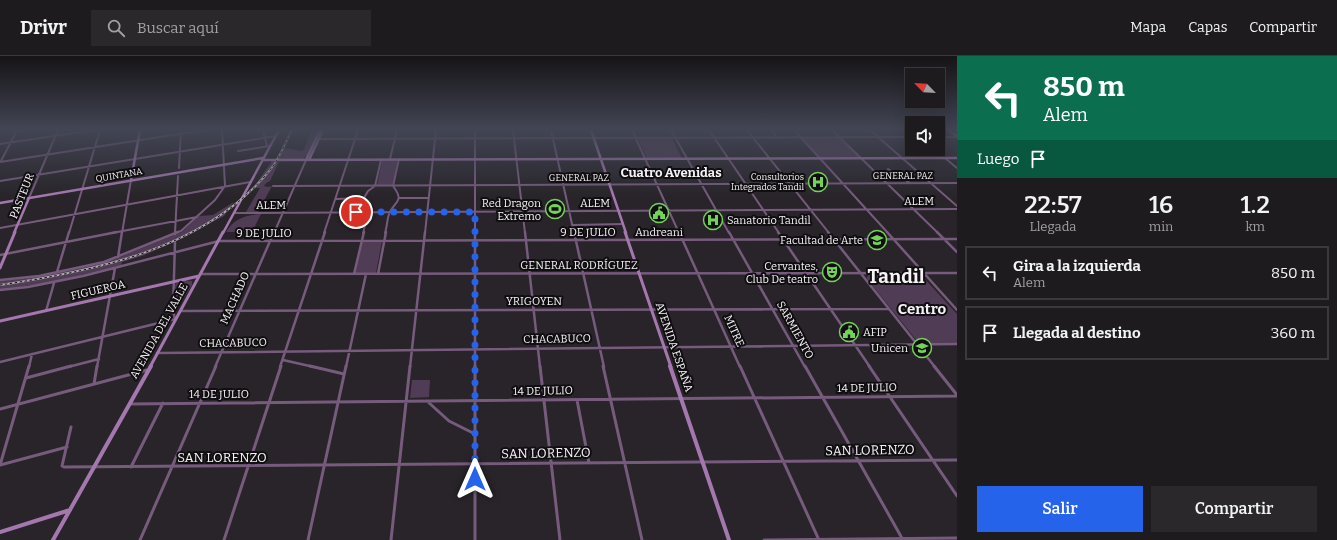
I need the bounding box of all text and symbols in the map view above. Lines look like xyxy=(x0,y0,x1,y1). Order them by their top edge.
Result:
search box xyxy=(91,10,371,46)
text: Drivr xyxy=(20,16,67,39)
icon: search xyxy=(105,17,127,39)
text: Buscar aquí xyxy=(137,19,219,37)
text: Mapa xyxy=(1130,19,1166,36)
text: Capas xyxy=(1188,19,1227,36)
text: Compartir xyxy=(1249,19,1317,36)
north arrow xyxy=(905,68,945,108)
map controls xyxy=(905,68,945,156)
text: 850 m xyxy=(1043,70,1125,103)
icon: left xyxy=(977,72,1029,124)
text: Alem xyxy=(1043,104,1088,126)
button: sound xyxy=(905,116,945,156)
icon: arrive xyxy=(1027,148,1049,170)
text: Luego xyxy=(977,150,1019,168)
district label: Cuatro Avenidas xyxy=(620,165,722,180)
street label: QUINTANA xyxy=(95,166,144,184)
street label: PASTEUR xyxy=(7,171,37,221)
hospital icon: Consultorios Integrados Tandil xyxy=(807,171,829,193)
street label: GENERAL PAZ xyxy=(873,171,934,181)
place label: Consultorios Integrados Tandil xyxy=(731,172,804,192)
street label: GENERAL PAZ xyxy=(549,173,610,183)
text: 22:57 xyxy=(1024,191,1082,219)
text: 16 xyxy=(1149,191,1173,219)
text: 1.2 xyxy=(1241,191,1270,219)
pin xyxy=(339,195,373,229)
street label: ALEM xyxy=(904,195,934,208)
place label: Red Dragon Extremo xyxy=(482,197,541,223)
street label: ALEM xyxy=(580,197,610,210)
sports icon: Red Dragon Extremo xyxy=(544,198,566,220)
street label: ALEM xyxy=(256,199,286,212)
icon: arrive xyxy=(345,201,367,223)
public building icon: Andreani xyxy=(648,202,670,224)
hospital icon: Sanatorio Tandil xyxy=(702,209,724,231)
place label: Sanatorio Tandil xyxy=(727,214,811,227)
text: Llegada xyxy=(1029,219,1076,234)
text: min xyxy=(1149,219,1173,234)
text: km xyxy=(1245,219,1265,234)
street label: 9 DE JULIO xyxy=(560,226,616,239)
place label: Andreani xyxy=(635,226,684,239)
street label: 9 DE JULIO xyxy=(236,227,292,240)
school or university icon: Facultad de Arte xyxy=(866,229,888,251)
place label: Facultad de Arte xyxy=(780,234,863,247)
text: Gira a la izquierda xyxy=(1013,257,1141,275)
street label: GENERAL RODRÍGUEZ xyxy=(520,258,638,272)
place label: Cervantes, Club De teatro xyxy=(746,260,818,286)
theatre icon: Cervantes, Club De teatro xyxy=(821,261,843,283)
icon: left xyxy=(979,262,1001,284)
text: 850 m xyxy=(1271,264,1315,282)
district label: Tandil xyxy=(867,265,925,288)
street label: MACHADO xyxy=(218,270,252,326)
text: Alem xyxy=(1013,275,1045,290)
street label: FIGUEROA xyxy=(69,277,127,303)
street label: AVENIDA DEL VALLE xyxy=(127,281,191,381)
street label: YRIGOYEN xyxy=(506,295,562,308)
street label: SARMIENTO xyxy=(774,299,816,361)
street label: AVENIDA ESPAÑA xyxy=(653,300,696,394)
district label: Centro xyxy=(898,300,947,318)
street label: MITRE xyxy=(721,313,747,349)
public building icon: AFIP xyxy=(838,321,860,343)
icon: arrive xyxy=(979,322,1001,344)
text: Llegada al destino xyxy=(1013,324,1141,342)
text: 360 m xyxy=(1271,324,1315,342)
place label: AFIP xyxy=(863,326,887,339)
street label: CHACABUCO xyxy=(523,332,591,346)
street label: CHACABUCO xyxy=(199,336,267,350)
school or university icon: Unicen xyxy=(911,337,933,359)
place label: Unicen xyxy=(871,342,908,355)
street label: 14 DE JULIO xyxy=(837,381,897,395)
street label: 14 DE JULIO xyxy=(513,384,573,398)
street label: 14 DE JULIO xyxy=(189,388,249,401)
street label: SAN LORENZO xyxy=(825,442,915,458)
street label: SAN LORENZO xyxy=(501,445,591,461)
street label: SAN LORENZO xyxy=(177,450,267,465)
position arrow xyxy=(454,458,496,500)
button: Salir xyxy=(977,486,1143,532)
button: Compartir xyxy=(1151,486,1317,532)

